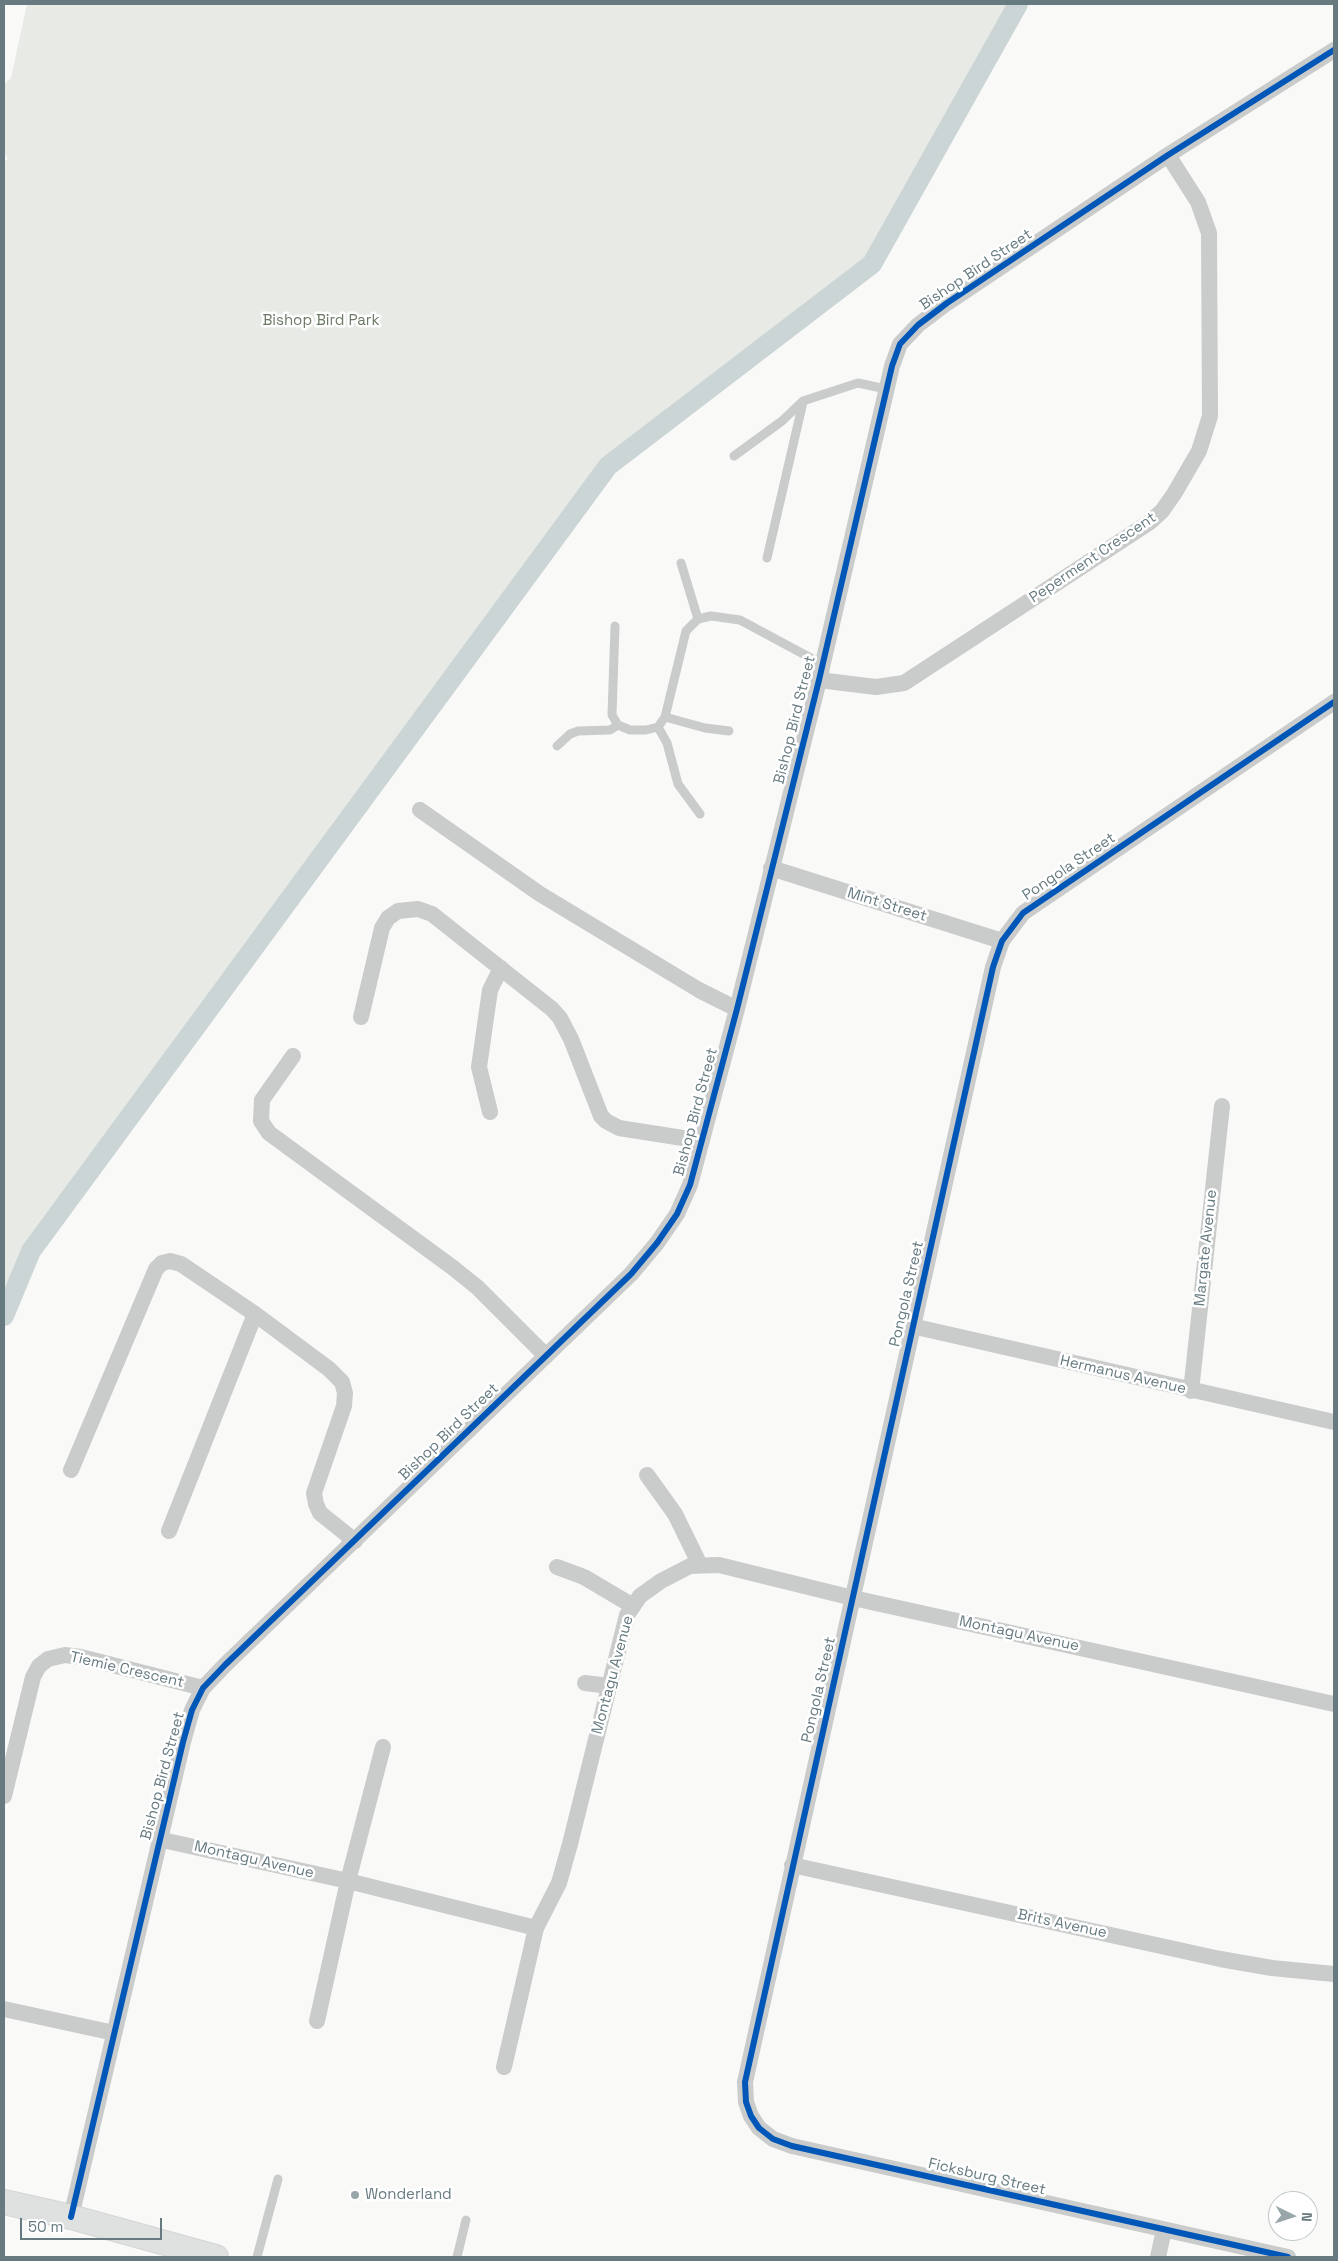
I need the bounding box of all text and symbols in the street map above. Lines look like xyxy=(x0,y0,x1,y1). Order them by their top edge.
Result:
street label: Bishop Bird Street xyxy=(916,226,1036,314)
park label: Bishop Bird Park xyxy=(262,312,380,330)
street label: Peperment Crescent xyxy=(1026,509,1160,607)
street label: Bishop Bird Street xyxy=(770,654,820,786)
street label: Pongola Street xyxy=(1019,829,1119,905)
street label: Mint Street xyxy=(845,884,929,926)
street label: Bishop Bird Street xyxy=(670,1046,722,1178)
street label: Margate Avenue xyxy=(1191,1189,1221,1307)
street label: Pongola Street xyxy=(886,1239,928,1349)
street label: Hermanus Avenue xyxy=(1058,1352,1188,1398)
street label: Bishop Bird Street xyxy=(395,1380,503,1484)
street label: Montagu Avenue xyxy=(957,1612,1081,1656)
street label: Montagu Avenue xyxy=(588,1614,638,1736)
street label: Pongola Street xyxy=(798,1635,840,1745)
street label: Tiemie Crescent xyxy=(68,1648,186,1692)
street label: Bishop Bird Street xyxy=(137,1710,189,1842)
street label: Montagu Avenue xyxy=(192,1837,316,1883)
street label: Brits Avenue xyxy=(1016,1906,1108,1942)
street label: Ficksburg Street xyxy=(926,2155,1048,2199)
place label: Wonderland xyxy=(365,2186,452,2204)
marker: Wonderland xyxy=(349,2189,361,2201)
north arrow xyxy=(1268,2191,1318,2241)
scale bar xyxy=(22,2208,165,2240)
text: N xyxy=(1298,2212,1316,2222)
text: 50 m xyxy=(28,2217,63,2236)

